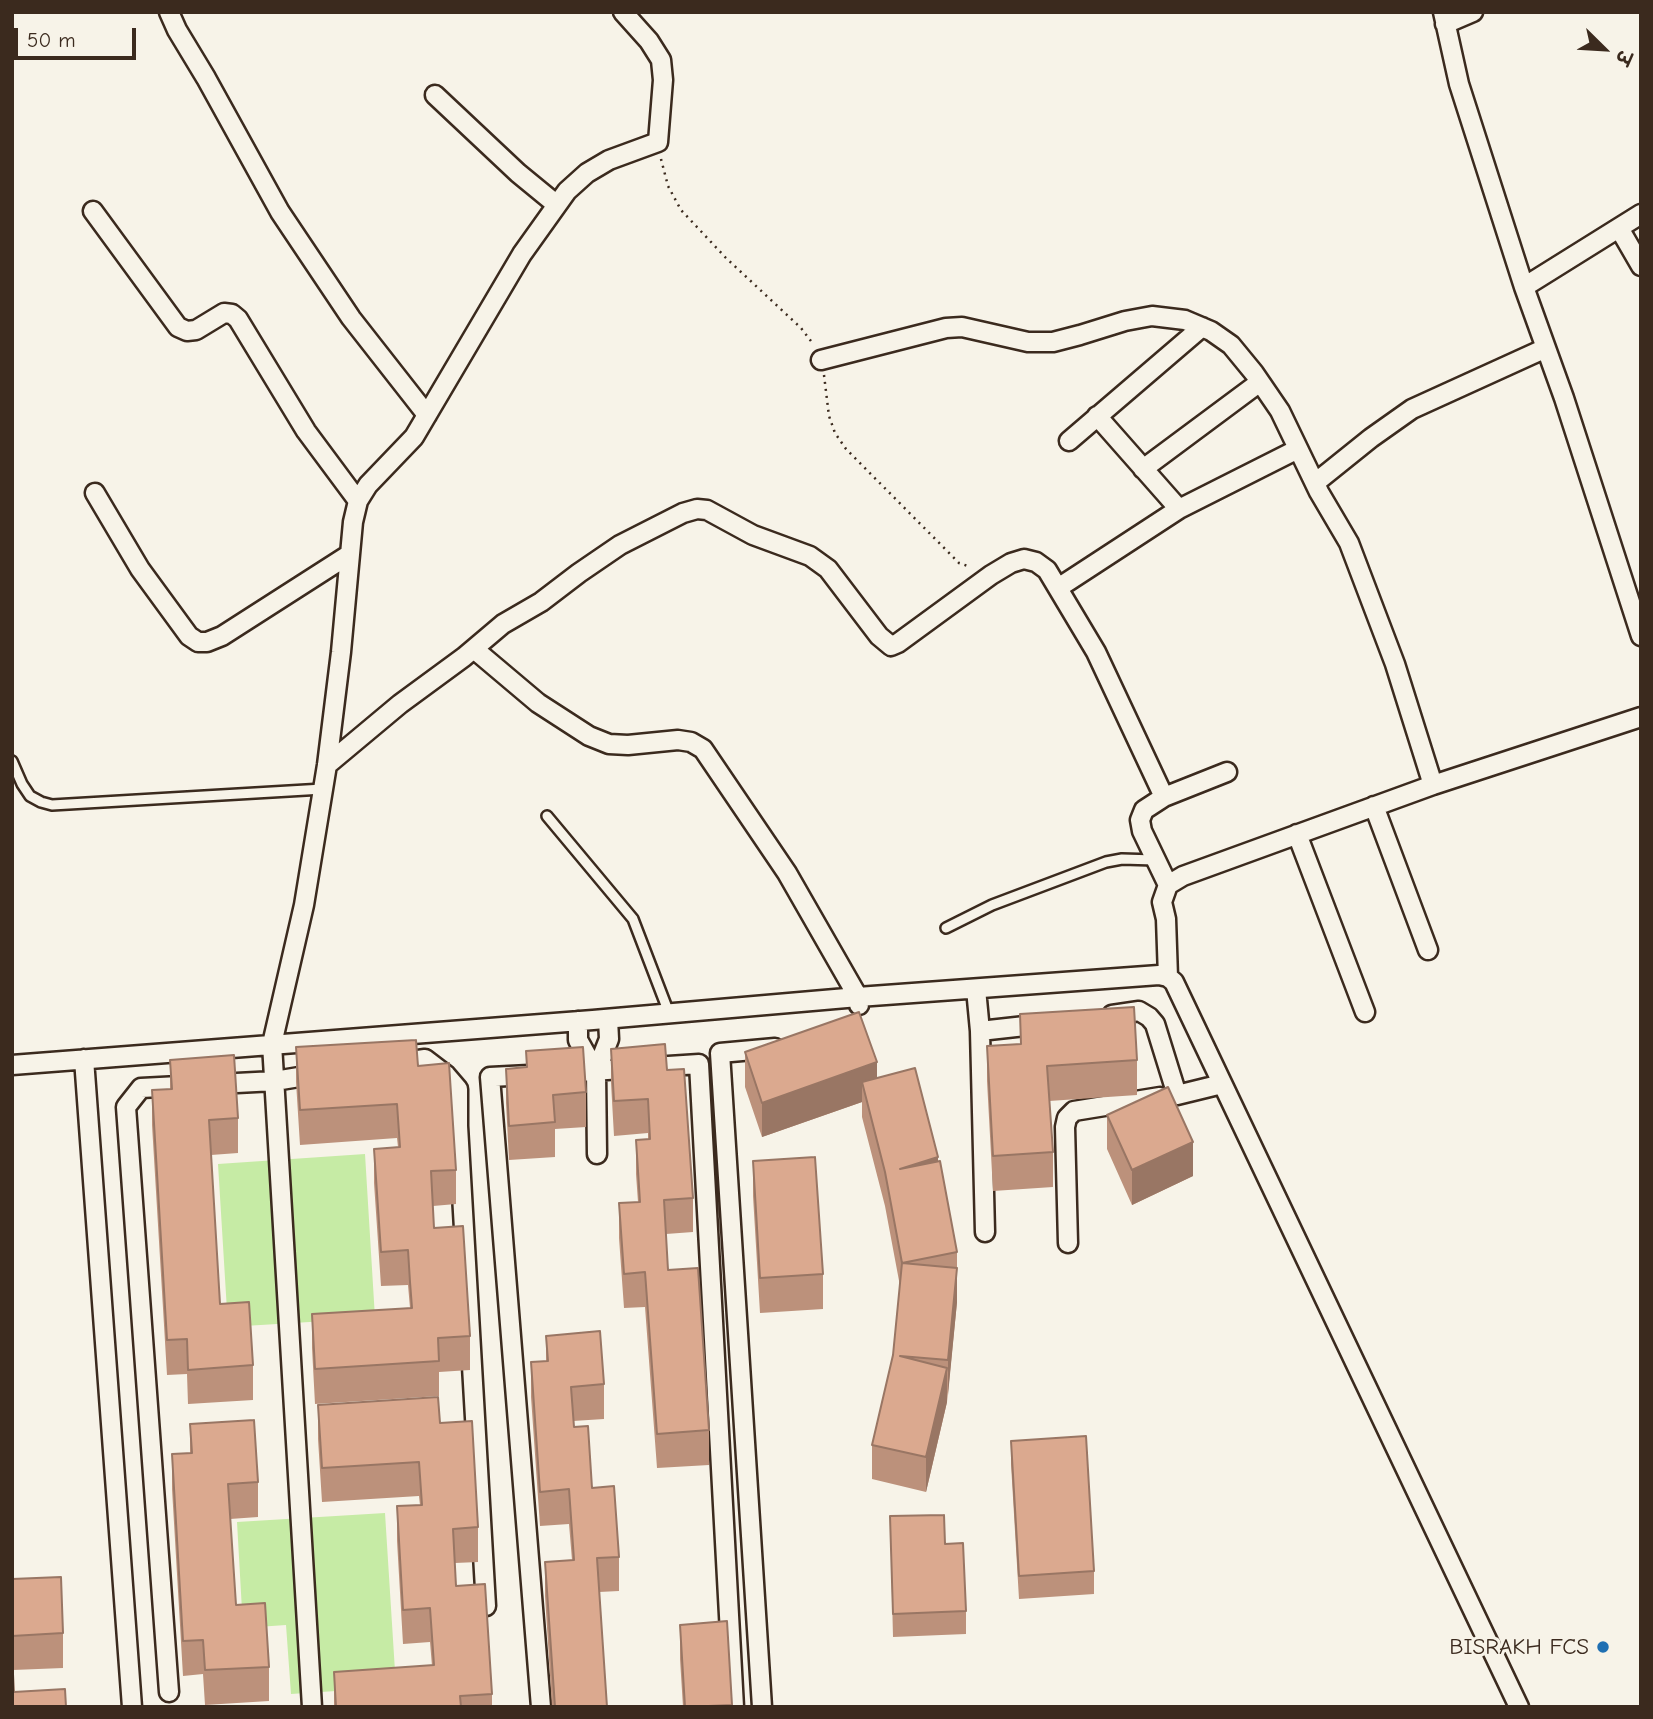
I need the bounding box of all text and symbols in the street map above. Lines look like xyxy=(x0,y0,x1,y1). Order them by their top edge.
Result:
scale bar xyxy=(18,14,140,58)
north arrow xyxy=(1569,14,1639,84)
text: 50 m xyxy=(27,28,76,52)
text: उ xyxy=(1611,47,1636,68)
place label: BISRAKH FCS xyxy=(1449,1633,1589,1661)
marker: BISRAKH FCS xyxy=(1595,1639,1611,1655)

